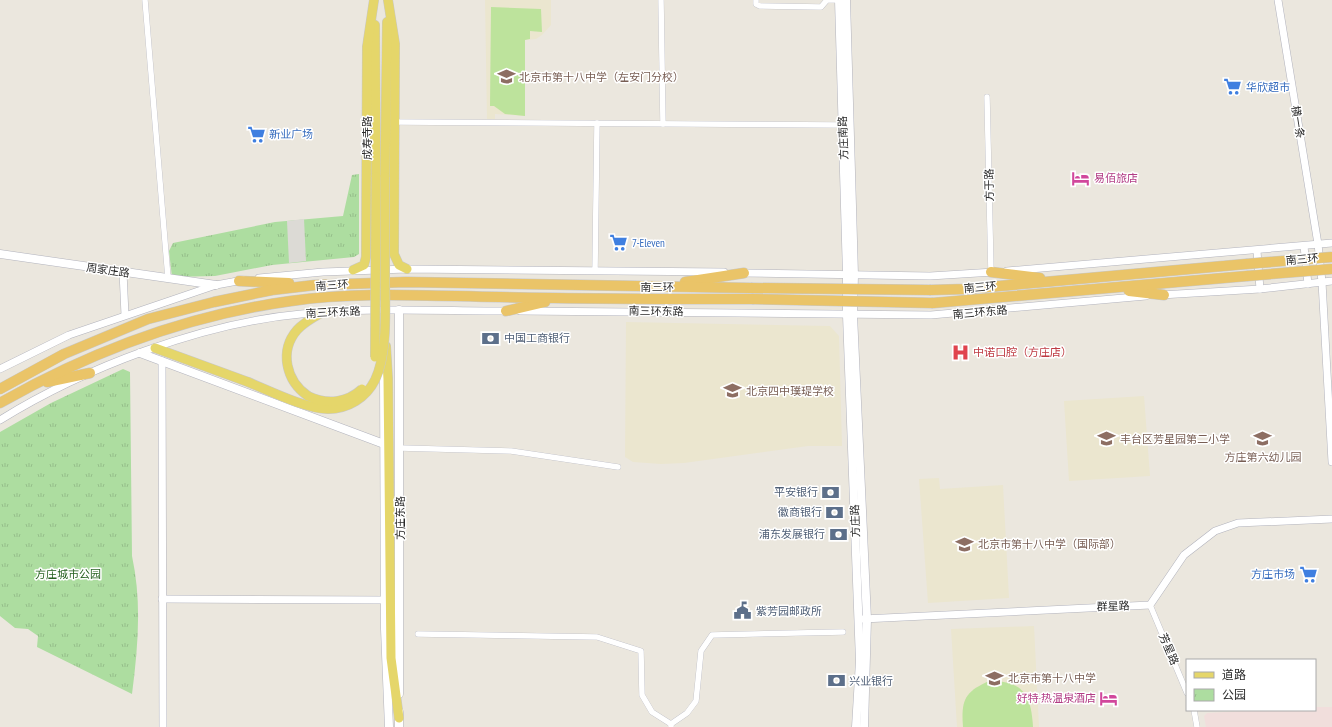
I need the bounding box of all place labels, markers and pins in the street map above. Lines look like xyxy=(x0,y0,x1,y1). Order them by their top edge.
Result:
school or university icon: 北京市第十八中学（左安门分校） xyxy=(496,67,516,87)
place label: 北京市第十八中学（左安门分校） xyxy=(519,70,684,84)
supermarket icon: 华欣超市 xyxy=(1223,77,1243,97)
place label: 华欣超市 xyxy=(1246,80,1290,94)
supermarket icon: 新业广场 xyxy=(246,124,266,144)
place label: 新业广场 xyxy=(269,127,313,141)
hotel icon: 易佰旅店 xyxy=(1071,168,1091,188)
place label: 易佰旅店 xyxy=(1094,171,1138,185)
supermarket icon: 7-Eleven xyxy=(609,233,629,253)
place label: 7-Eleven xyxy=(632,236,665,250)
bank icon: 中国工商银行 xyxy=(481,328,501,348)
place label: 中国工商银行 xyxy=(504,331,570,345)
hospital icon: 中诺口腔（方庄店） xyxy=(950,342,970,362)
place label: 中诺口腔（方庄店） xyxy=(973,345,1072,359)
school or university icon: 北京四中璞瑅学校 xyxy=(723,381,743,401)
place label: 北京四中璞瑅学校 xyxy=(746,384,834,398)
school or university icon: 丰台区芳星园第二小学 xyxy=(1097,429,1117,449)
school or university icon: 方庄第六幼儿园 xyxy=(1253,429,1273,449)
place label: 丰台区芳星园第二小学 xyxy=(1120,432,1230,446)
place label: 方庄第六幼儿园 xyxy=(1225,450,1302,464)
bank icon: 平安银行 xyxy=(821,482,841,502)
place label: 平安银行 xyxy=(774,485,818,499)
bank icon: 徽商银行 xyxy=(825,502,845,522)
place label: 徽商银行 xyxy=(778,505,822,519)
bank icon: 浦东发展银行 xyxy=(828,524,848,544)
place label: 浦东发展银行 xyxy=(759,527,825,541)
school or university icon: 北京市第十八中学（国际部） xyxy=(955,534,975,554)
place label: 北京市第十八中学（国际部） xyxy=(978,537,1121,551)
supermarket icon: 方庄市场 xyxy=(1298,564,1318,584)
place label: 方庄市场 xyxy=(1251,567,1295,581)
public building icon: 紫芳园邮政所 xyxy=(733,601,753,621)
place label: 紫芳园邮政所 xyxy=(756,604,822,618)
school or university icon: 北京市第十八中学 xyxy=(985,668,1005,688)
bank icon: 兴业银行 xyxy=(826,671,846,691)
place label: 北京市第十八中学 xyxy=(1008,671,1096,685)
place label: 兴业银行 xyxy=(849,674,893,688)
hotel icon: 好特·热温泉酒店 xyxy=(1099,688,1119,708)
place label: 好特·热温泉酒店 xyxy=(1017,691,1096,705)

